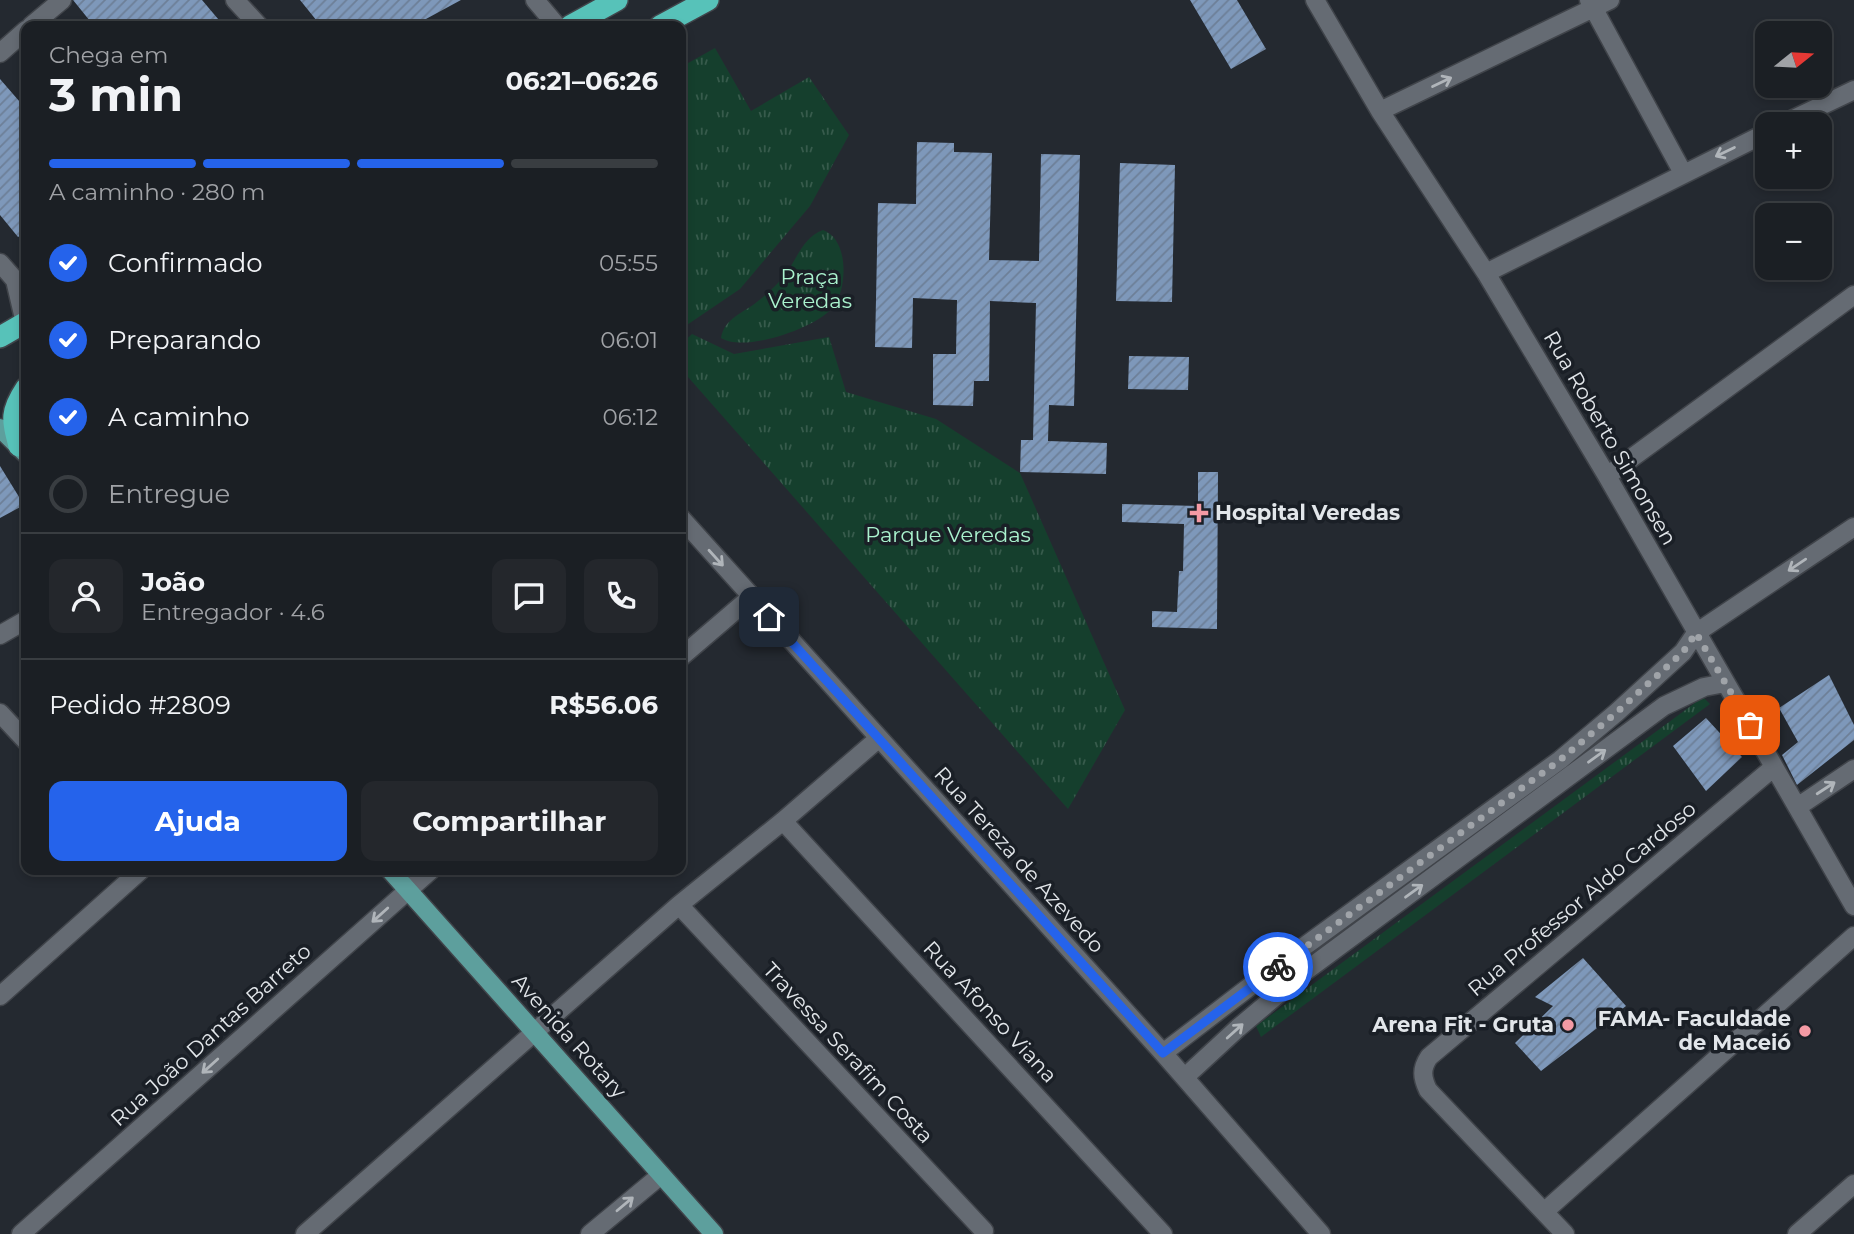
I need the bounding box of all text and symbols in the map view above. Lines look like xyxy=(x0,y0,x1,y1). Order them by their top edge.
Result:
north arrow xyxy=(1755,21,1832,98)
map controls xyxy=(1755,21,1832,280)
text: Chega em xyxy=(49,41,168,69)
text: 06:21–06:26 xyxy=(505,65,658,97)
text: 3 min xyxy=(49,66,183,123)
one-way arrow xyxy=(1431,74,1452,88)
button: + xyxy=(1755,112,1832,189)
one-way arrow xyxy=(1715,146,1736,160)
text: A caminho · 280 m xyxy=(49,178,265,206)
button: − xyxy=(1755,203,1832,280)
icon: check xyxy=(49,244,87,282)
text: Confirmado xyxy=(108,247,263,279)
text: 05:55 xyxy=(599,249,658,277)
park label: Praça Veredas xyxy=(768,264,852,313)
icon: check xyxy=(49,321,87,359)
text: Preparando xyxy=(108,324,261,356)
text: 06:01 xyxy=(600,326,658,354)
street label: Rua Roberto Simonsen xyxy=(1539,326,1682,549)
icon: check xyxy=(49,398,87,436)
text: A caminho xyxy=(108,401,249,433)
text: 06:12 xyxy=(603,403,658,431)
text: Entregue xyxy=(108,478,230,510)
place label: Hospital Veredas xyxy=(1215,500,1400,525)
marker: Hospital Veredas xyxy=(1189,503,1209,523)
park label: Parque Veredas xyxy=(865,522,1031,547)
one-way arrow xyxy=(708,549,724,567)
one-way arrow xyxy=(1788,558,1808,572)
button: person xyxy=(49,559,123,633)
button: chat xyxy=(492,559,566,633)
button: phone xyxy=(584,559,658,633)
text: João xyxy=(141,566,205,598)
pin xyxy=(739,587,799,647)
text: Entregador · 4.6 xyxy=(141,598,325,626)
icon: home xyxy=(750,598,788,636)
text: Pedido #2809 xyxy=(49,689,231,721)
text: R$56.06 xyxy=(549,689,658,721)
pin xyxy=(1720,695,1780,755)
icon: bag xyxy=(1731,706,1769,744)
one-way arrow xyxy=(1587,748,1606,763)
street label: Rua Tereza de Azevedo xyxy=(929,761,1110,958)
one-way arrow xyxy=(1816,780,1836,794)
button: Ajuda xyxy=(49,781,347,861)
button: Compartilhar xyxy=(361,781,658,861)
street label: Rua Professor Aldo Cardoso xyxy=(1463,796,1701,1001)
one-way arrow xyxy=(1404,883,1423,898)
one-way arrow xyxy=(372,906,389,923)
courier xyxy=(1243,932,1313,1002)
street label: Rua Afonso Viana xyxy=(918,936,1062,1088)
street label: Rua João Dantas Barreto xyxy=(105,938,316,1131)
icon: bike xyxy=(1259,948,1297,986)
street label: Travessa Serafim Costa xyxy=(758,957,939,1148)
street label: Avenida Rotary xyxy=(507,968,632,1103)
place label: FAMA- Faculdade de Maceió xyxy=(1598,1006,1791,1055)
place label: Arena Fit - Gruta xyxy=(1371,1012,1554,1037)
marker: Arena Fit - Gruta xyxy=(1560,1017,1576,1033)
one-way arrow xyxy=(1226,1023,1244,1039)
marker: FAMA- Faculdade de Maceió xyxy=(1797,1023,1813,1039)
one-way arrow xyxy=(201,1058,219,1074)
one-way arrow xyxy=(616,1196,634,1212)

